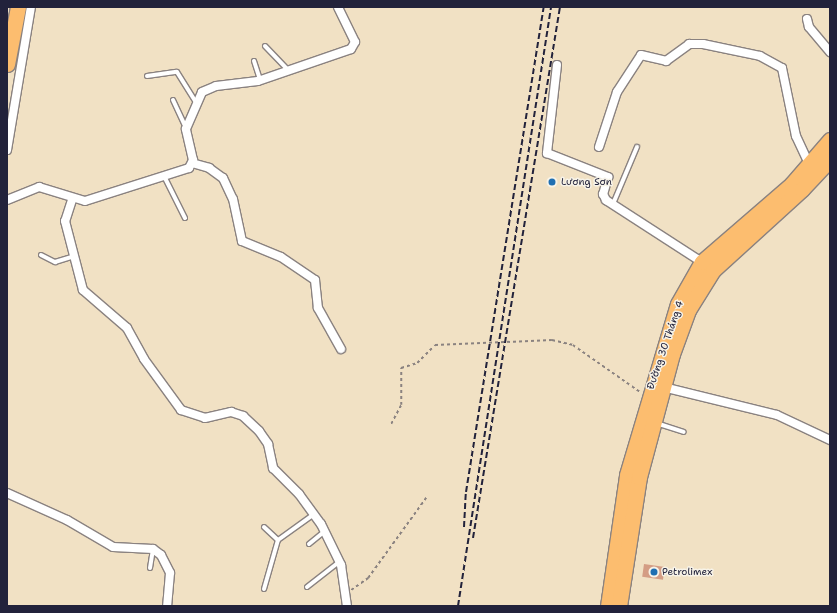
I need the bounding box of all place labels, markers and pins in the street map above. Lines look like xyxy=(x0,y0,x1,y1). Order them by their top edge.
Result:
marker: Lương Sơn xyxy=(546,176,558,188)
place label: Lương Sơn xyxy=(561,176,612,188)
place label: Petrolimex xyxy=(662,566,712,578)
marker: Petrolimex xyxy=(649,567,659,577)

